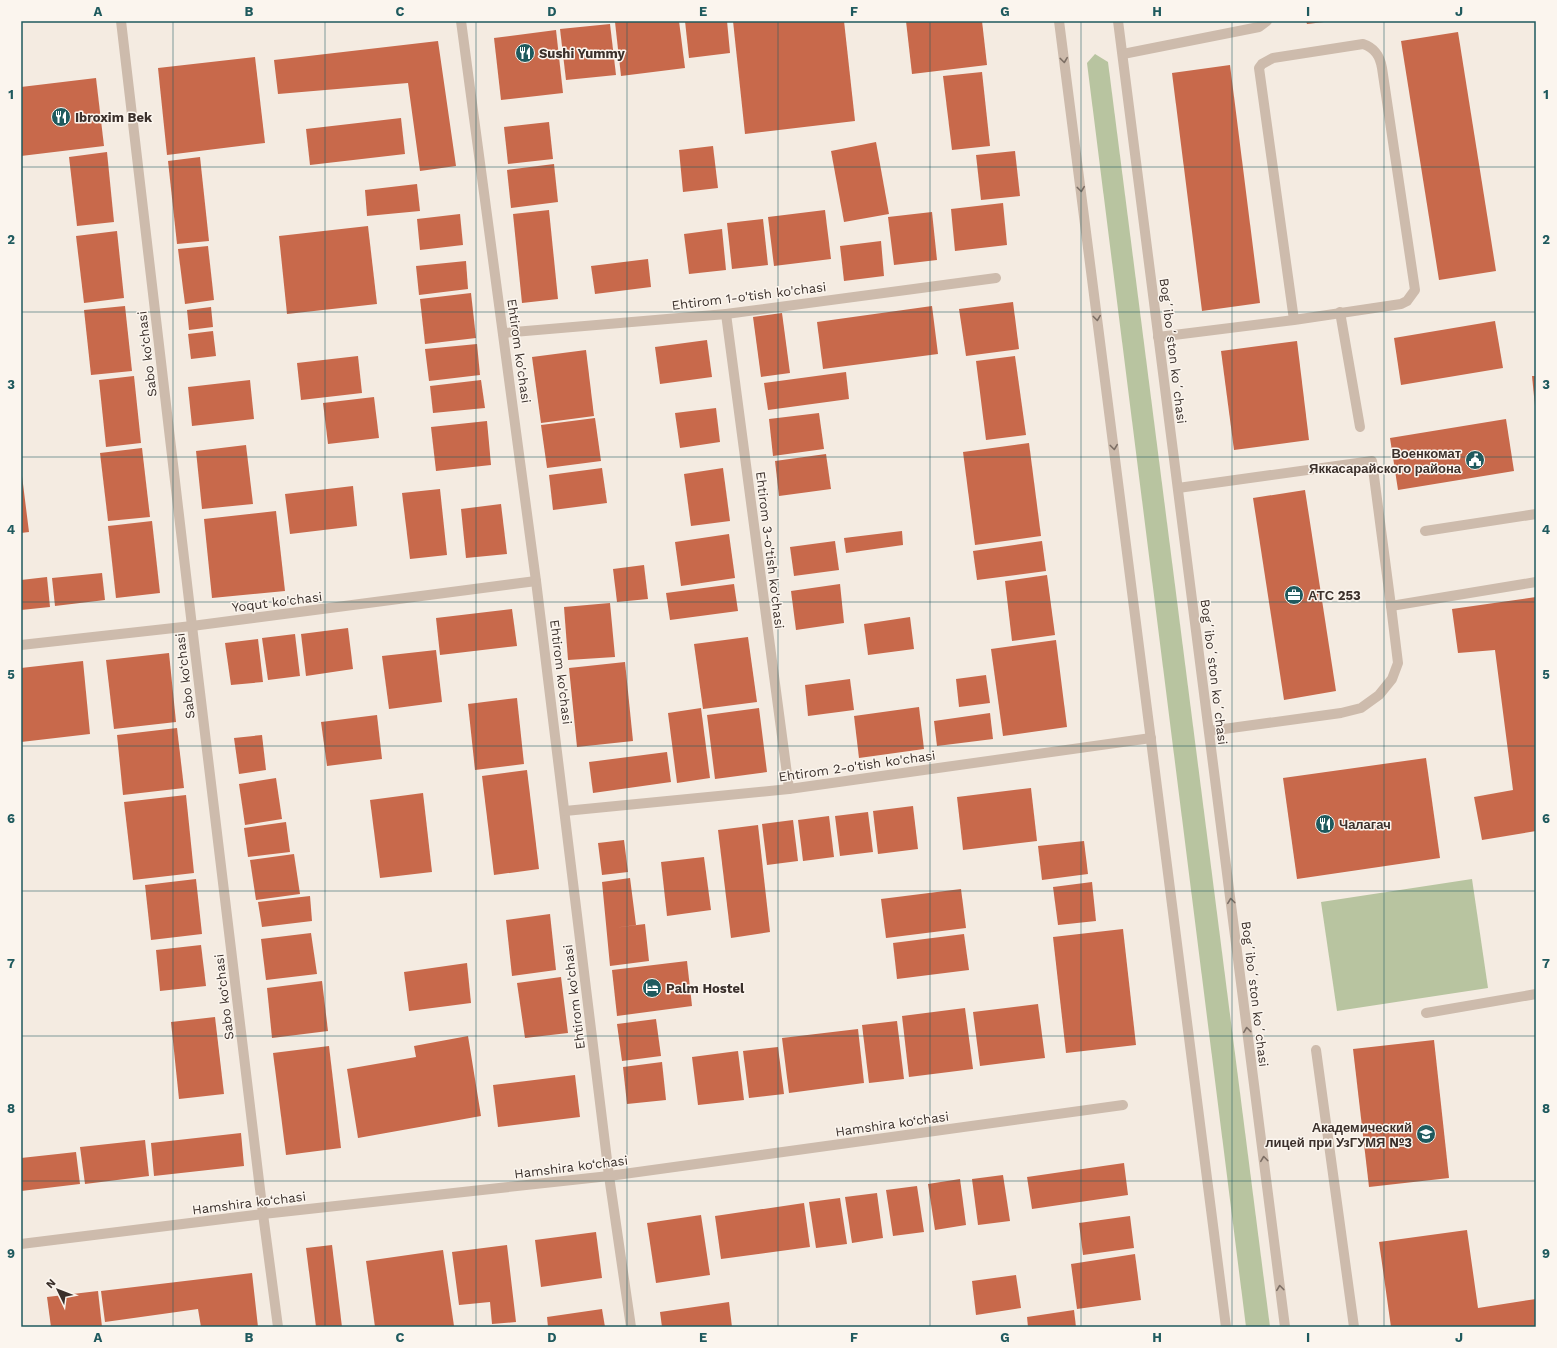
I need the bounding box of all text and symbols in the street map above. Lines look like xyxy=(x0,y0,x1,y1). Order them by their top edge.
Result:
text: A xyxy=(94,4,103,19)
text: B xyxy=(245,4,254,19)
text: C xyxy=(396,4,405,19)
text: D xyxy=(547,4,557,19)
text: E xyxy=(699,4,707,19)
text: F xyxy=(850,4,858,19)
text: G xyxy=(1000,4,1010,19)
text: H xyxy=(1152,4,1162,19)
text: I xyxy=(1306,4,1310,19)
text: J xyxy=(1455,4,1463,19)
restaurant icon: Sushi Yummy xyxy=(514,42,536,64)
place label: Sushi Yummy xyxy=(539,46,625,61)
one-way arrow xyxy=(1059,57,1068,63)
text: 1 xyxy=(8,87,14,102)
text: 1 xyxy=(1543,87,1549,102)
restaurant icon: Ibroxim Bek xyxy=(50,106,72,128)
place label: Ibroxim Bek xyxy=(75,110,153,125)
one-way arrow xyxy=(1076,186,1085,192)
text: 2 xyxy=(7,232,15,247)
text: 2 xyxy=(1542,232,1550,247)
street label: Bogʻiboʻston koʻchasi xyxy=(1157,277,1189,425)
street label: Ehtirom 1-o'tish ko'chasi xyxy=(671,279,827,313)
street label: Ehtirom ko'chasi xyxy=(504,298,534,404)
street label: Sabo ko‘chasi xyxy=(134,310,160,398)
one-way arrow xyxy=(1092,315,1101,321)
text: 3 xyxy=(7,377,15,392)
text: 3 xyxy=(1542,377,1550,392)
one-way arrow xyxy=(1109,443,1118,450)
place label: Военкомат Яккасарайского района xyxy=(1309,446,1462,476)
public building icon: Военкомат Яккасарайского района xyxy=(1464,449,1486,471)
street label: Ehtirom 3-o'tish ko'chasi xyxy=(753,470,787,630)
text: 4 xyxy=(7,522,16,537)
text: 4 xyxy=(1542,522,1551,537)
office icon: АТС 253 xyxy=(1283,584,1305,606)
place label: АТС 253 xyxy=(1308,588,1361,603)
street label: Yoqut ko'chasi xyxy=(231,589,323,615)
street label: Bogʻiboʻston koʻchasi xyxy=(1198,598,1230,746)
street label: Ehtirom ko'chasi xyxy=(547,619,575,725)
street label: Sabo ko‘chasi xyxy=(172,632,198,720)
text: 5 xyxy=(7,667,15,682)
text: 5 xyxy=(1542,667,1550,682)
street label: Ehtirom 2-o'tish ko'chasi xyxy=(778,748,936,784)
text: 6 xyxy=(7,811,15,826)
text: 6 xyxy=(1542,811,1550,826)
restaurant icon: Чалагач xyxy=(1314,813,1336,835)
place label: Чалагач xyxy=(1339,817,1391,832)
one-way arrow xyxy=(1226,898,1235,905)
street label: Bogʻiboʻston koʻchasi xyxy=(1239,920,1271,1068)
street label: Ehtirom ko'chasi xyxy=(560,944,588,1050)
street label: Sabo ko‘chasi xyxy=(211,953,237,1041)
text: 7 xyxy=(7,956,15,971)
text: 7 xyxy=(1542,956,1550,971)
hotel icon: Palm Hostel xyxy=(641,977,663,999)
place label: Palm Hostel xyxy=(666,981,745,996)
one-way arrow xyxy=(1243,1027,1252,1033)
text: 8 xyxy=(7,1101,15,1116)
text: 8 xyxy=(1542,1101,1550,1116)
street label: Hamshira ko‘chasi xyxy=(834,1109,950,1139)
place label: Академический лицей при УзГУМЯ №3 xyxy=(1265,1120,1412,1150)
school or university icon: Академический лицей при УзГУМЯ №3 xyxy=(1415,1123,1437,1145)
street label: Hamshira ko‘chasi xyxy=(513,1153,629,1181)
one-way arrow xyxy=(1260,1156,1269,1162)
street label: Hamshira ko‘chasi xyxy=(191,1189,307,1217)
text: 9 xyxy=(7,1246,15,1261)
text: 9 xyxy=(1542,1246,1550,1261)
north arrow xyxy=(38,1270,78,1310)
text: N xyxy=(44,1276,59,1291)
one-way arrow xyxy=(1276,1285,1285,1291)
text: A xyxy=(94,1330,103,1345)
text: B xyxy=(245,1330,254,1345)
text: C xyxy=(396,1330,405,1345)
text: D xyxy=(547,1330,557,1345)
text: E xyxy=(699,1330,707,1345)
text: F xyxy=(850,1330,858,1345)
text: G xyxy=(1000,1330,1010,1345)
text: H xyxy=(1152,1330,1162,1345)
text: I xyxy=(1306,1330,1310,1345)
text: J xyxy=(1455,1330,1463,1345)

